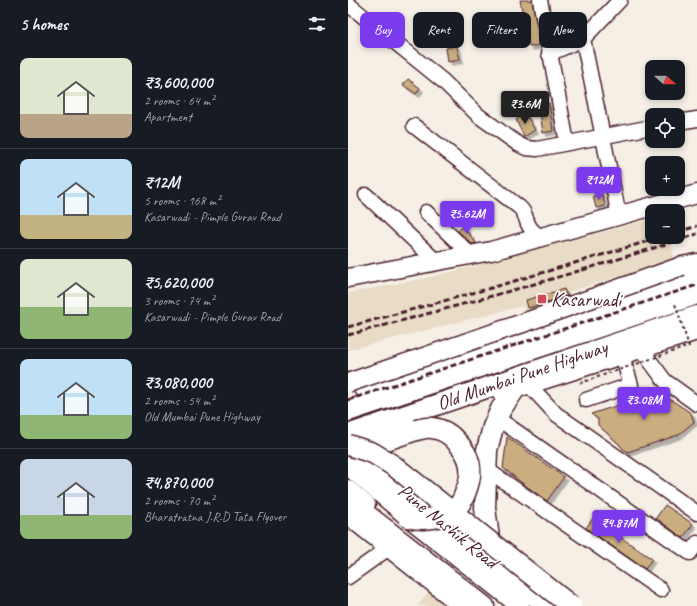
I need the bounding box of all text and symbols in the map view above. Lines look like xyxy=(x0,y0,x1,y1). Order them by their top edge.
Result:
chip: Buy xyxy=(360,12,405,48)
chip: Rent xyxy=(413,12,464,48)
chip: Filters xyxy=(472,12,531,48)
chip: New xyxy=(539,12,587,48)
icon: filters xyxy=(306,13,328,35)
text: 5 homes xyxy=(20,14,68,35)
north arrow xyxy=(645,60,685,100)
map controls xyxy=(645,60,685,244)
text: ₹3,600,000 xyxy=(144,72,212,93)
icon: home xyxy=(52,74,100,122)
pin: ₹3.6M xyxy=(497,91,553,125)
text: 2 rooms · 64 m² xyxy=(144,93,214,109)
text: ₹3.6M xyxy=(510,96,540,112)
button: locate xyxy=(645,108,685,148)
text: Apartment xyxy=(144,109,192,125)
button: + xyxy=(645,156,685,196)
pin: ₹12M xyxy=(575,167,623,201)
text: ₹12M xyxy=(144,172,179,193)
text: ₹12M xyxy=(585,172,613,188)
icon: home xyxy=(52,175,100,223)
text: 5 rooms · 168 m² xyxy=(144,193,220,209)
pin: ₹5.62M xyxy=(434,201,500,235)
button: − xyxy=(645,204,685,244)
text: ₹5.62M xyxy=(449,206,485,222)
text: Kasarwadi - Pimple Gurav Road xyxy=(144,209,281,225)
text: ₹5,620,000 xyxy=(144,272,212,293)
icon: home xyxy=(52,275,100,323)
place label: Kasarwadi xyxy=(551,287,623,312)
text: 3 rooms · 74 m² xyxy=(144,293,214,309)
marker: Kasarwadi xyxy=(536,293,548,305)
text: Kasarwadi - Pimple Gurav Road xyxy=(144,309,281,325)
street label: Old Mumbai Pune Highway xyxy=(434,333,612,416)
text: ₹3,080,000 xyxy=(144,372,212,393)
icon: home xyxy=(52,375,100,423)
pin: ₹3.08M xyxy=(611,387,677,421)
text: ₹3.08M xyxy=(626,392,662,408)
text: 2 rooms · 54 m² xyxy=(144,393,214,409)
text: Old Mumbai Pune Highway xyxy=(144,409,260,425)
text: ₹4,870,000 xyxy=(144,472,212,493)
icon: home xyxy=(52,475,100,523)
street label: Pune Nashik Road xyxy=(393,478,505,576)
text: 2 rooms · 70 m² xyxy=(144,493,214,509)
text: Bharatratna J.R.D Tata Flyover xyxy=(144,509,286,525)
pin: ₹4.87M xyxy=(586,510,652,544)
text: ₹4.87M xyxy=(601,515,637,531)

